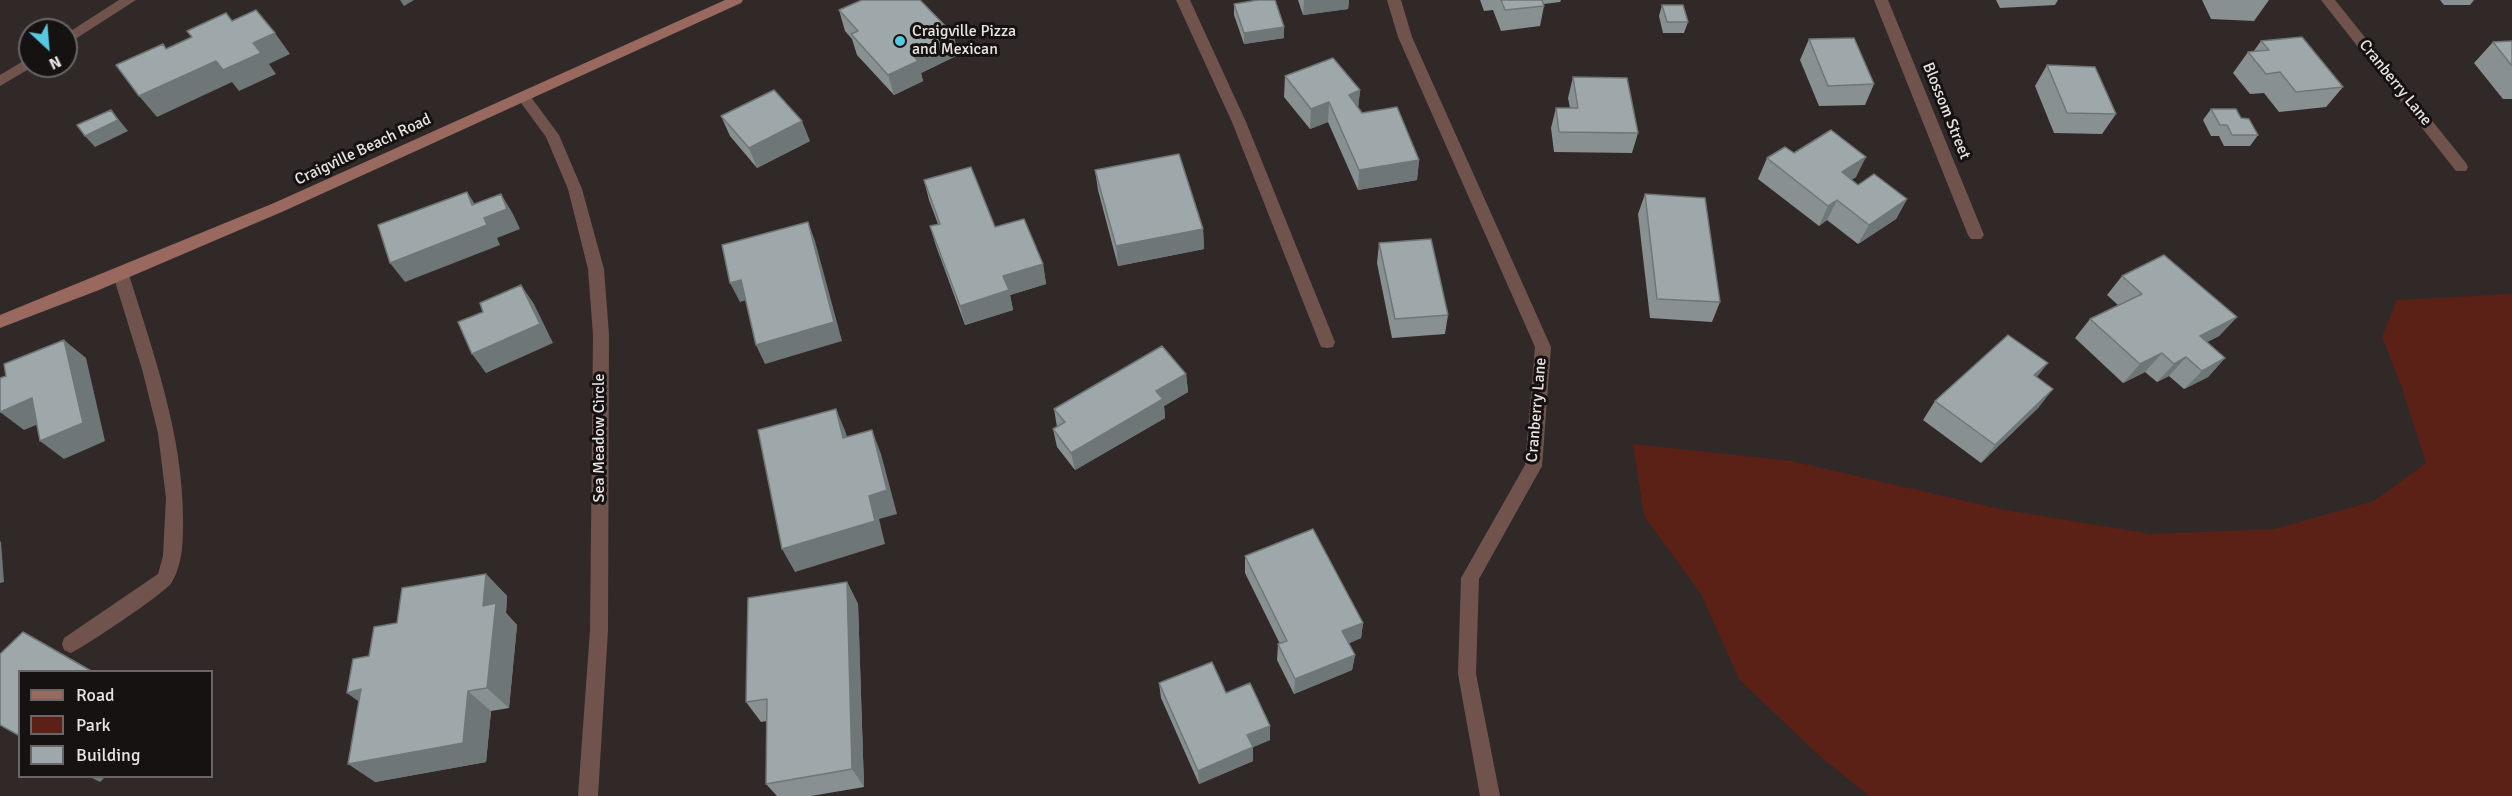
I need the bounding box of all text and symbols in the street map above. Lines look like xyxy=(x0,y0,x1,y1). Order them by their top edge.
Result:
north arrow xyxy=(18,18,78,78)
place label: Craigville Pizza and Mexican xyxy=(912,22,1016,60)
marker: Craigville Pizza and Mexican xyxy=(893,34,907,48)
street label: Cranberry Lane xyxy=(2355,36,2435,130)
text: N xyxy=(46,51,64,74)
street label: Blossom Street xyxy=(1918,60,1974,162)
street label: Craigville Beach Road xyxy=(292,110,434,190)
street label: Cranberry Lane xyxy=(1523,357,1551,463)
street label: Sea Meadow Circle xyxy=(590,374,610,502)
legend xyxy=(18,670,213,778)
text: Road xyxy=(76,684,115,706)
text: Park xyxy=(76,714,111,736)
text: Building xyxy=(76,744,140,766)

